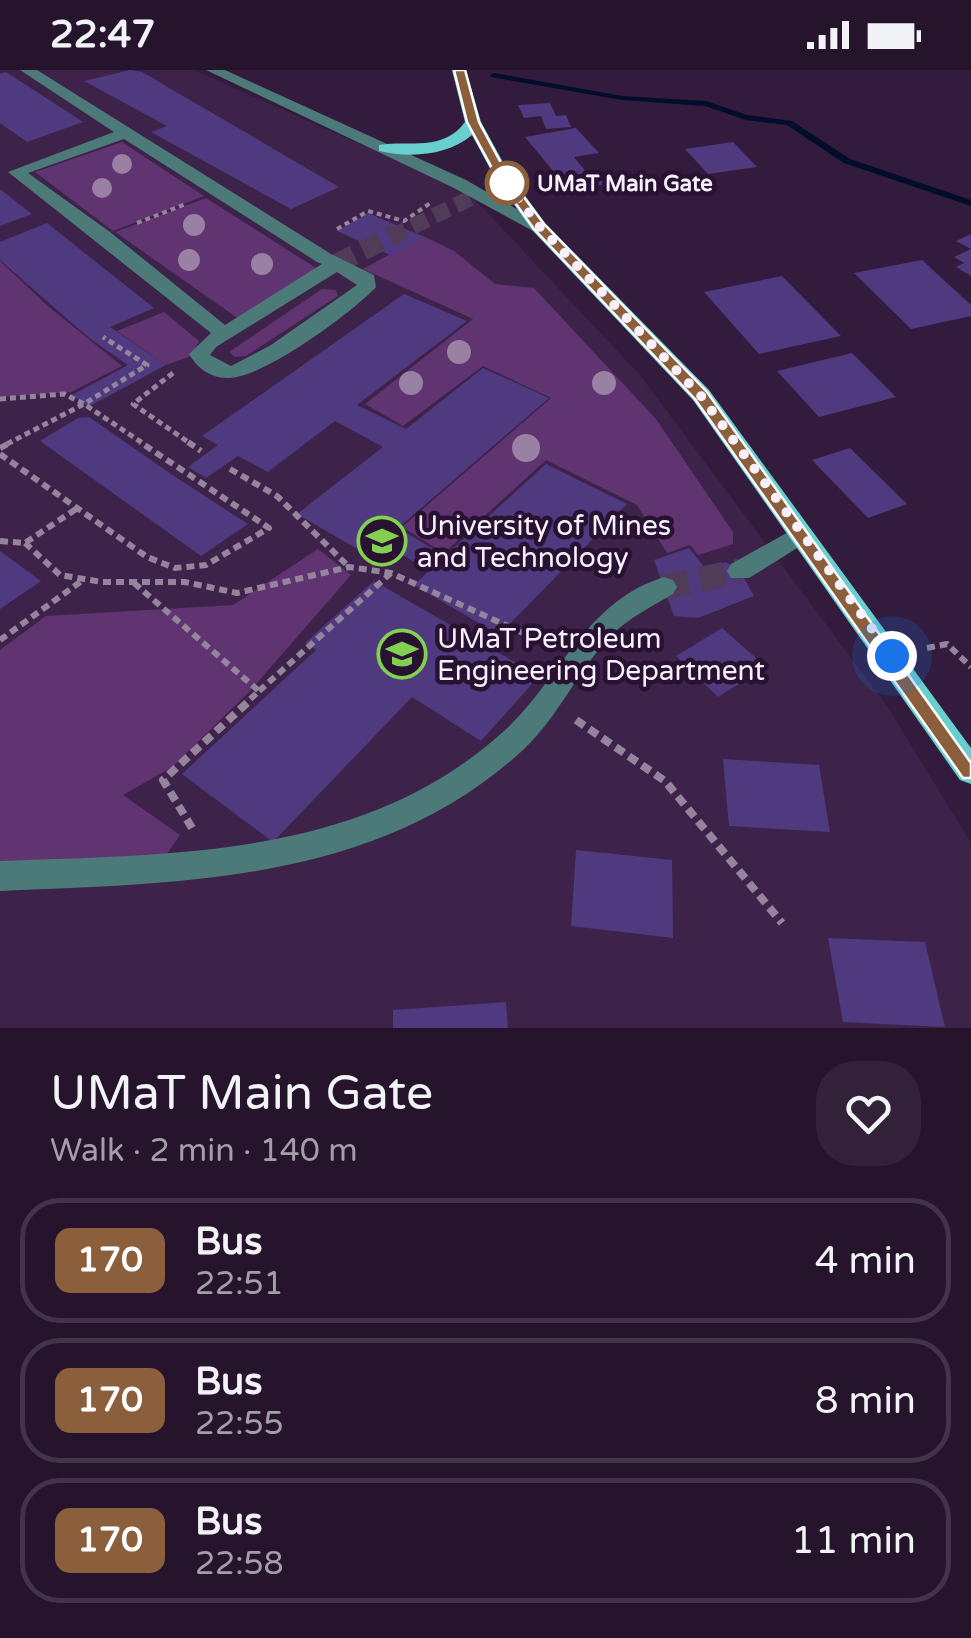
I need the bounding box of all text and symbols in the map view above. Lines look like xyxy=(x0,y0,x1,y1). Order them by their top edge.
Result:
text: 22:47 xyxy=(50,12,155,58)
marker: UMaT Main Gate xyxy=(486,162,528,204)
place label: UMaT Main Gate xyxy=(537,171,713,197)
place label: University of Mines and Technology xyxy=(417,509,671,575)
school or university icon: University of Mines and Technology xyxy=(356,515,408,567)
place label: UMaT Petroleum Engineering Department xyxy=(437,622,765,688)
school or university icon: UMaT Petroleum Engineering Department xyxy=(376,628,428,680)
your location xyxy=(867,631,917,681)
button: heart xyxy=(816,1061,921,1166)
text: UMaT Main Gate xyxy=(50,1065,433,1123)
text: Walk · 2 min · 140 m xyxy=(50,1132,358,1170)
text: Bus xyxy=(195,1219,262,1265)
text: 4 min xyxy=(815,1238,916,1284)
text: 170 xyxy=(77,1239,143,1281)
text: 22:51 xyxy=(195,1265,284,1303)
text: Bus xyxy=(195,1359,262,1405)
text: 8 min xyxy=(815,1378,916,1424)
text: 170 xyxy=(77,1379,143,1421)
text: 22:55 xyxy=(195,1405,284,1443)
text: Bus xyxy=(195,1499,262,1545)
text: 11 min xyxy=(791,1518,916,1564)
text: 170 xyxy=(77,1519,143,1561)
text: 22:58 xyxy=(195,1545,284,1583)

